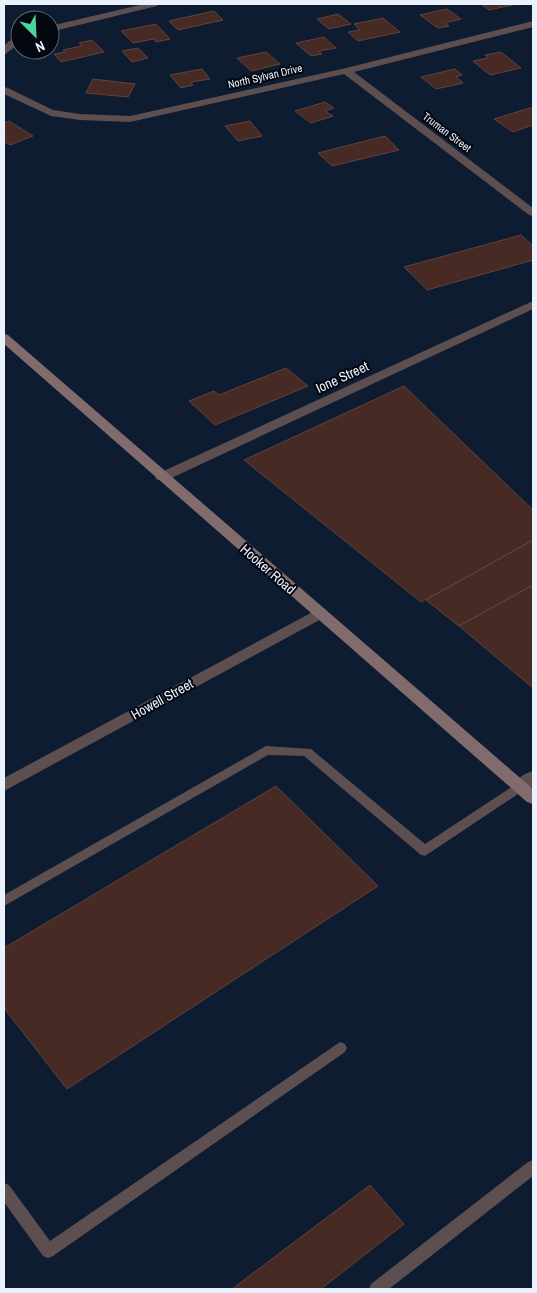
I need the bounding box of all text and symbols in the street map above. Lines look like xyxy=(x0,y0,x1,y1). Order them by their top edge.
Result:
north arrow xyxy=(10,10,60,60)
text: N xyxy=(33,37,48,57)
street label: North Sylvan Drive xyxy=(227,61,303,91)
street label: Truman Street xyxy=(420,109,474,155)
street label: Ione Street xyxy=(313,357,371,397)
street label: Hooker Road xyxy=(237,540,299,598)
street label: Howell Street xyxy=(128,675,196,723)

